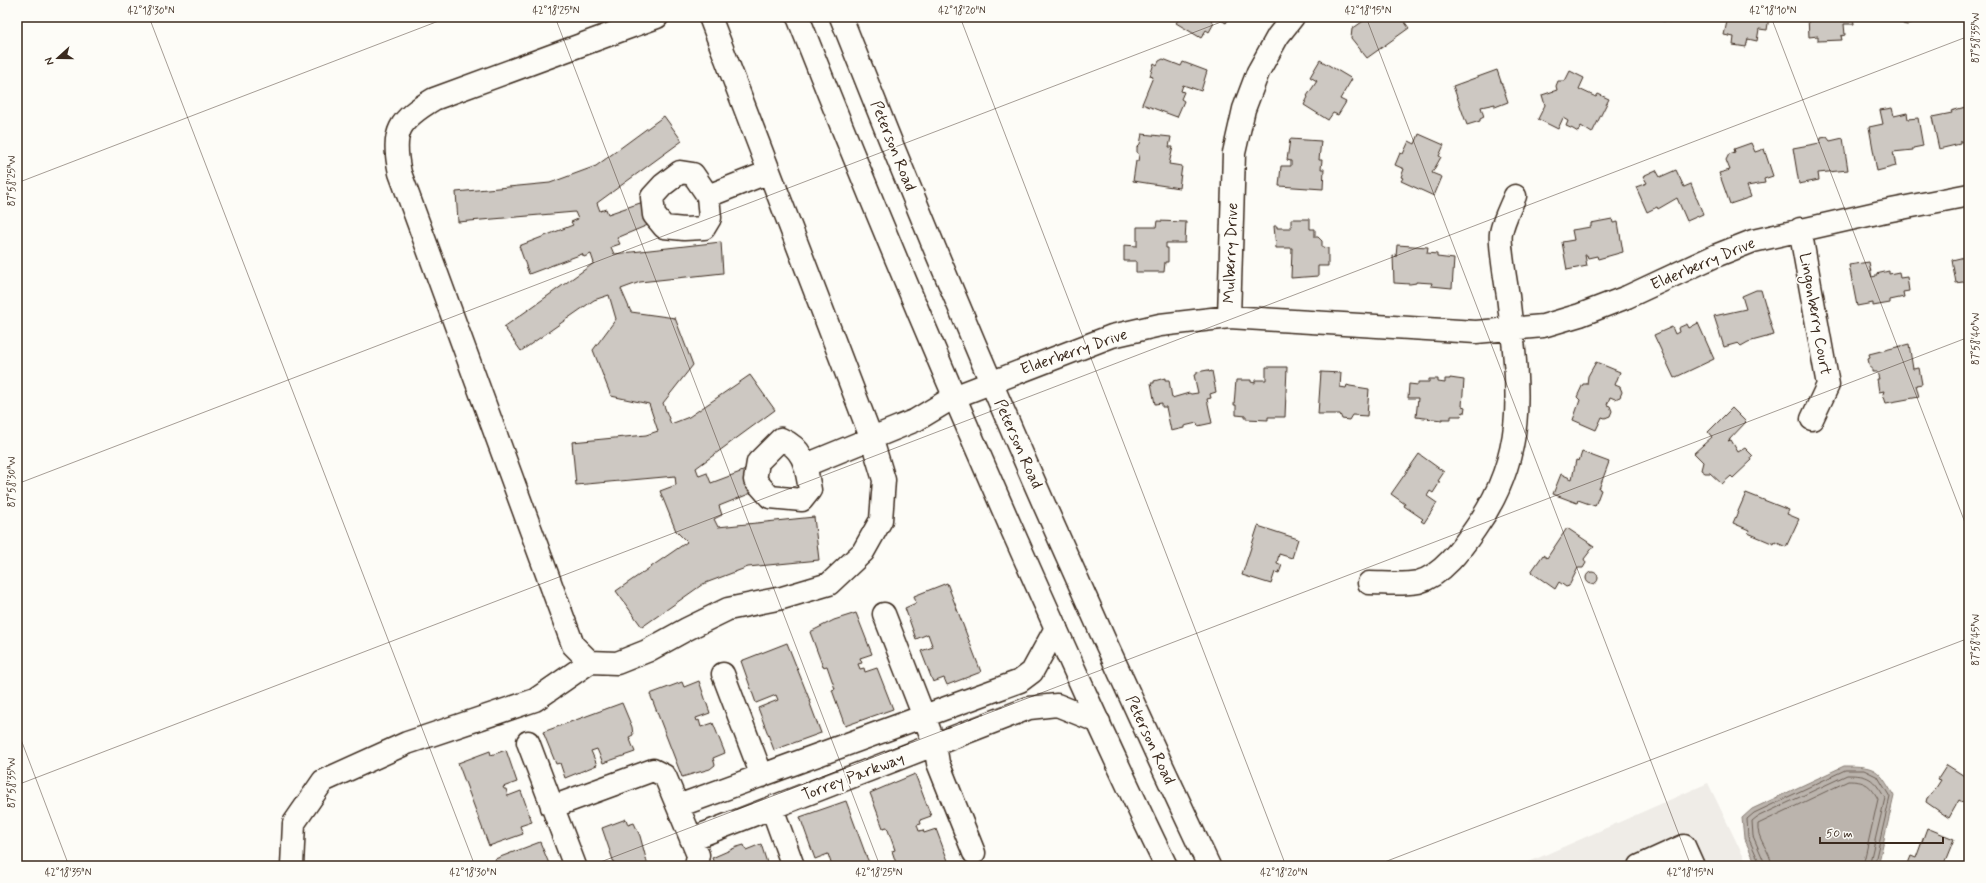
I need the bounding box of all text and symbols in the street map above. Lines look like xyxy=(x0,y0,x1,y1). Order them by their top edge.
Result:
text: 42°18'30"N xyxy=(127,4,175,18)
text: 42°18'25"N xyxy=(532,4,580,18)
text: 42°18'20"N xyxy=(938,4,986,18)
text: 42°18'15"N xyxy=(1345,4,1392,18)
text: 42°18'10"N xyxy=(1749,4,1797,18)
text: 87°58'35"W xyxy=(1969,13,1983,63)
north arrow xyxy=(38,38,78,78)
text: N xyxy=(42,55,57,67)
street label: Peterson Road xyxy=(865,98,921,194)
text: 87°58'25"W xyxy=(5,156,19,206)
street label: Mulberry Drive xyxy=(1219,202,1243,304)
street label: Elderberry Drive xyxy=(1647,232,1759,296)
street label: Lingonberry Court xyxy=(1793,251,1836,377)
text: 87°58'40"W xyxy=(1969,313,1983,365)
street label: Elderberry Drive xyxy=(1018,324,1130,380)
street label: Peterson Road xyxy=(989,396,1047,492)
text: 87°58'30"W xyxy=(5,457,19,507)
text: 87°58'45"W xyxy=(1969,614,1983,666)
street label: Peterson Road xyxy=(1120,692,1180,788)
street label: Torrey Parkway xyxy=(799,748,907,806)
text: 87°58'35"W xyxy=(5,758,19,808)
scale bar xyxy=(1820,819,1943,845)
text: 50 m xyxy=(1826,826,1853,842)
text: 42°18'35"N xyxy=(45,866,92,880)
text: 42°18'30"N xyxy=(449,866,497,880)
text: 42°18'25"N xyxy=(855,866,903,880)
text: 42°18'20"N xyxy=(1260,866,1308,880)
text: 42°18'15"N xyxy=(1667,866,1714,880)

